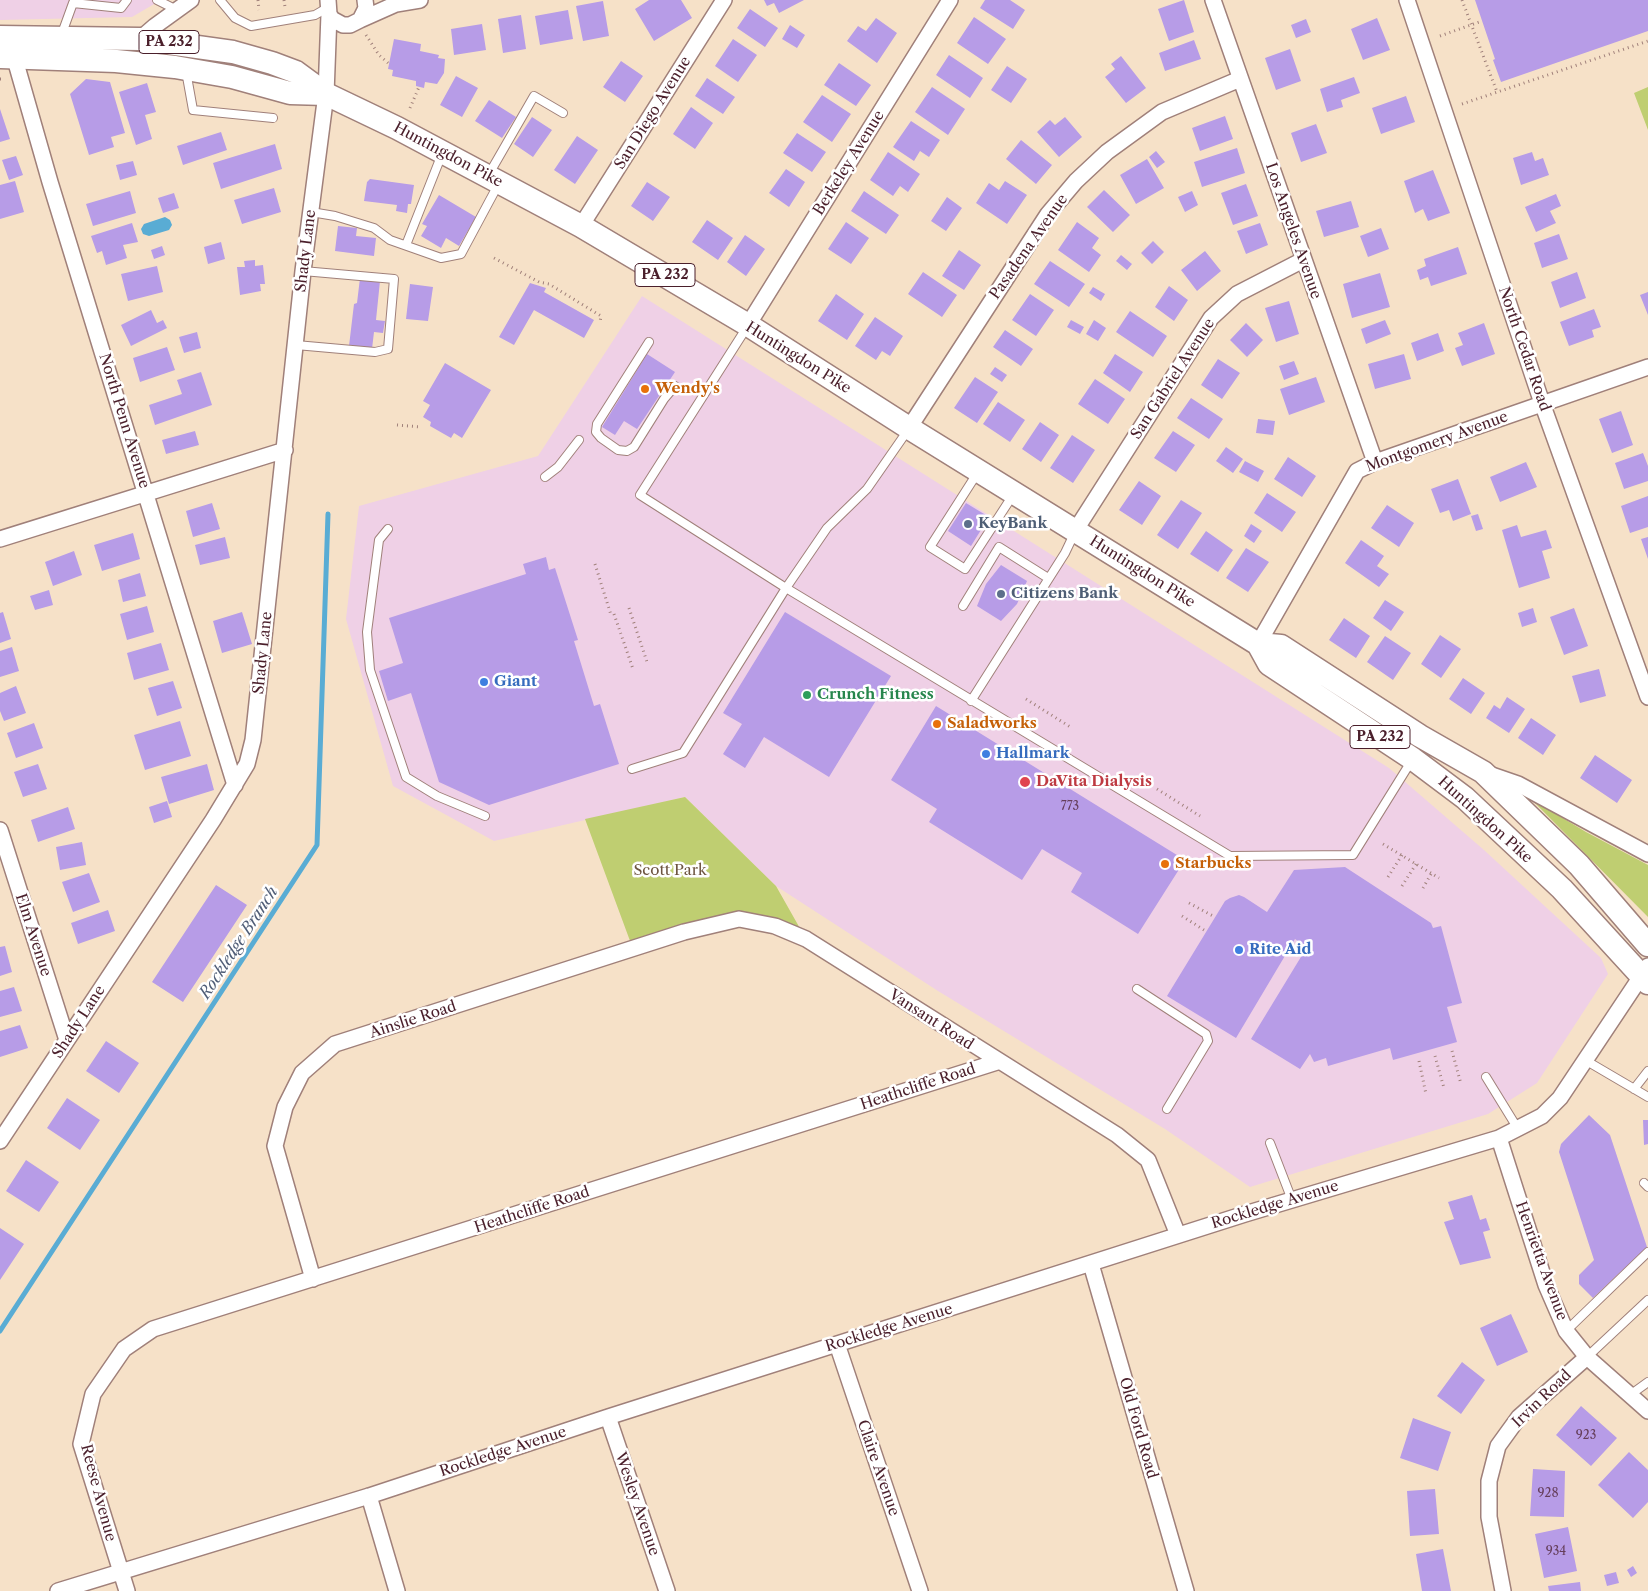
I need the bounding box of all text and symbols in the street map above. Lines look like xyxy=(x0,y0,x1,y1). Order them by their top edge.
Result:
road number: PA 232 xyxy=(139,31,199,54)
street label: San Diego Avenue xyxy=(611,53,695,173)
street label: Berkeley Avenue xyxy=(810,107,888,219)
street label: Huntingdon Pike xyxy=(390,119,506,191)
street label: Los Angeles Avenue xyxy=(1261,160,1325,302)
street label: Pasadena Avenue xyxy=(986,191,1072,303)
street label: Shady Lane xyxy=(292,209,320,293)
road number: PA 232 xyxy=(635,264,695,286)
street label: North Cedar Road xyxy=(1494,284,1554,414)
street label: San Gabriel Avenue xyxy=(1127,315,1219,443)
street label: Huntingdon Pike xyxy=(742,318,854,398)
street label: North Penn Avenue xyxy=(95,351,153,491)
place label: Wendy's xyxy=(655,380,720,398)
marker: Wendy's xyxy=(639,383,651,395)
street label: Montgomery Avenue xyxy=(1363,408,1511,476)
place label: KeyBank xyxy=(978,515,1047,533)
marker: KeyBank xyxy=(962,518,974,530)
street label: Huntingdon Pike xyxy=(1086,532,1198,612)
place label: Citizens Bank xyxy=(1011,585,1118,603)
marker: Citizens Bank xyxy=(995,588,1007,600)
street label: Shady Lane xyxy=(250,611,276,695)
place label: Giant xyxy=(494,673,537,691)
marker: Giant xyxy=(478,676,490,688)
place label: Crunch Fitness xyxy=(817,686,934,704)
marker: Crunch Fitness xyxy=(801,689,813,701)
place label: Saladworks xyxy=(947,715,1037,733)
marker: Saladworks xyxy=(931,718,943,730)
road number: PA 232 xyxy=(1350,726,1410,749)
place label: Hallmark xyxy=(996,745,1070,763)
marker: Hallmark xyxy=(980,748,992,760)
place label: DaVita Dialysis xyxy=(1036,773,1152,791)
street label: Huntingdon Pike xyxy=(1434,773,1536,867)
marker: DaVita Dialysis xyxy=(1018,775,1032,789)
house number: 773 xyxy=(1061,800,1079,814)
place label: Starbucks xyxy=(1175,855,1251,873)
marker: Starbucks xyxy=(1159,858,1171,870)
park label: Scott Park xyxy=(633,862,707,880)
water label: Rockledge Branch xyxy=(196,883,282,1003)
street label: Elm Avenue xyxy=(11,891,55,979)
place label: Rite Aid xyxy=(1249,941,1312,959)
marker: Rite Aid xyxy=(1233,944,1245,956)
street label: Shady Lane xyxy=(49,982,109,1062)
street label: Vansant Road xyxy=(885,986,977,1054)
street label: Ainslie Road xyxy=(367,998,459,1042)
street label: Heathcliffe Road xyxy=(858,1060,978,1114)
street label: Rockledge Avenue xyxy=(1209,1177,1341,1233)
street label: Heathcliffe Road xyxy=(472,1183,592,1237)
street label: Henrietta Avenue xyxy=(1511,1199,1571,1323)
street label: Rockledge Avenue xyxy=(823,1300,955,1356)
street label: Irvin Road xyxy=(1509,1366,1575,1432)
street label: Old Ford Road xyxy=(1115,1375,1161,1481)
street label: Claire Avenue xyxy=(853,1418,903,1518)
street label: Rockledge Avenue xyxy=(437,1423,569,1481)
house number: 923 xyxy=(1576,1429,1596,1443)
street label: Reese Avenue xyxy=(76,1442,120,1544)
street label: Wesley Avenue xyxy=(611,1450,663,1558)
house number: 928 xyxy=(1537,1487,1559,1501)
house number: 934 xyxy=(1546,1545,1566,1559)

